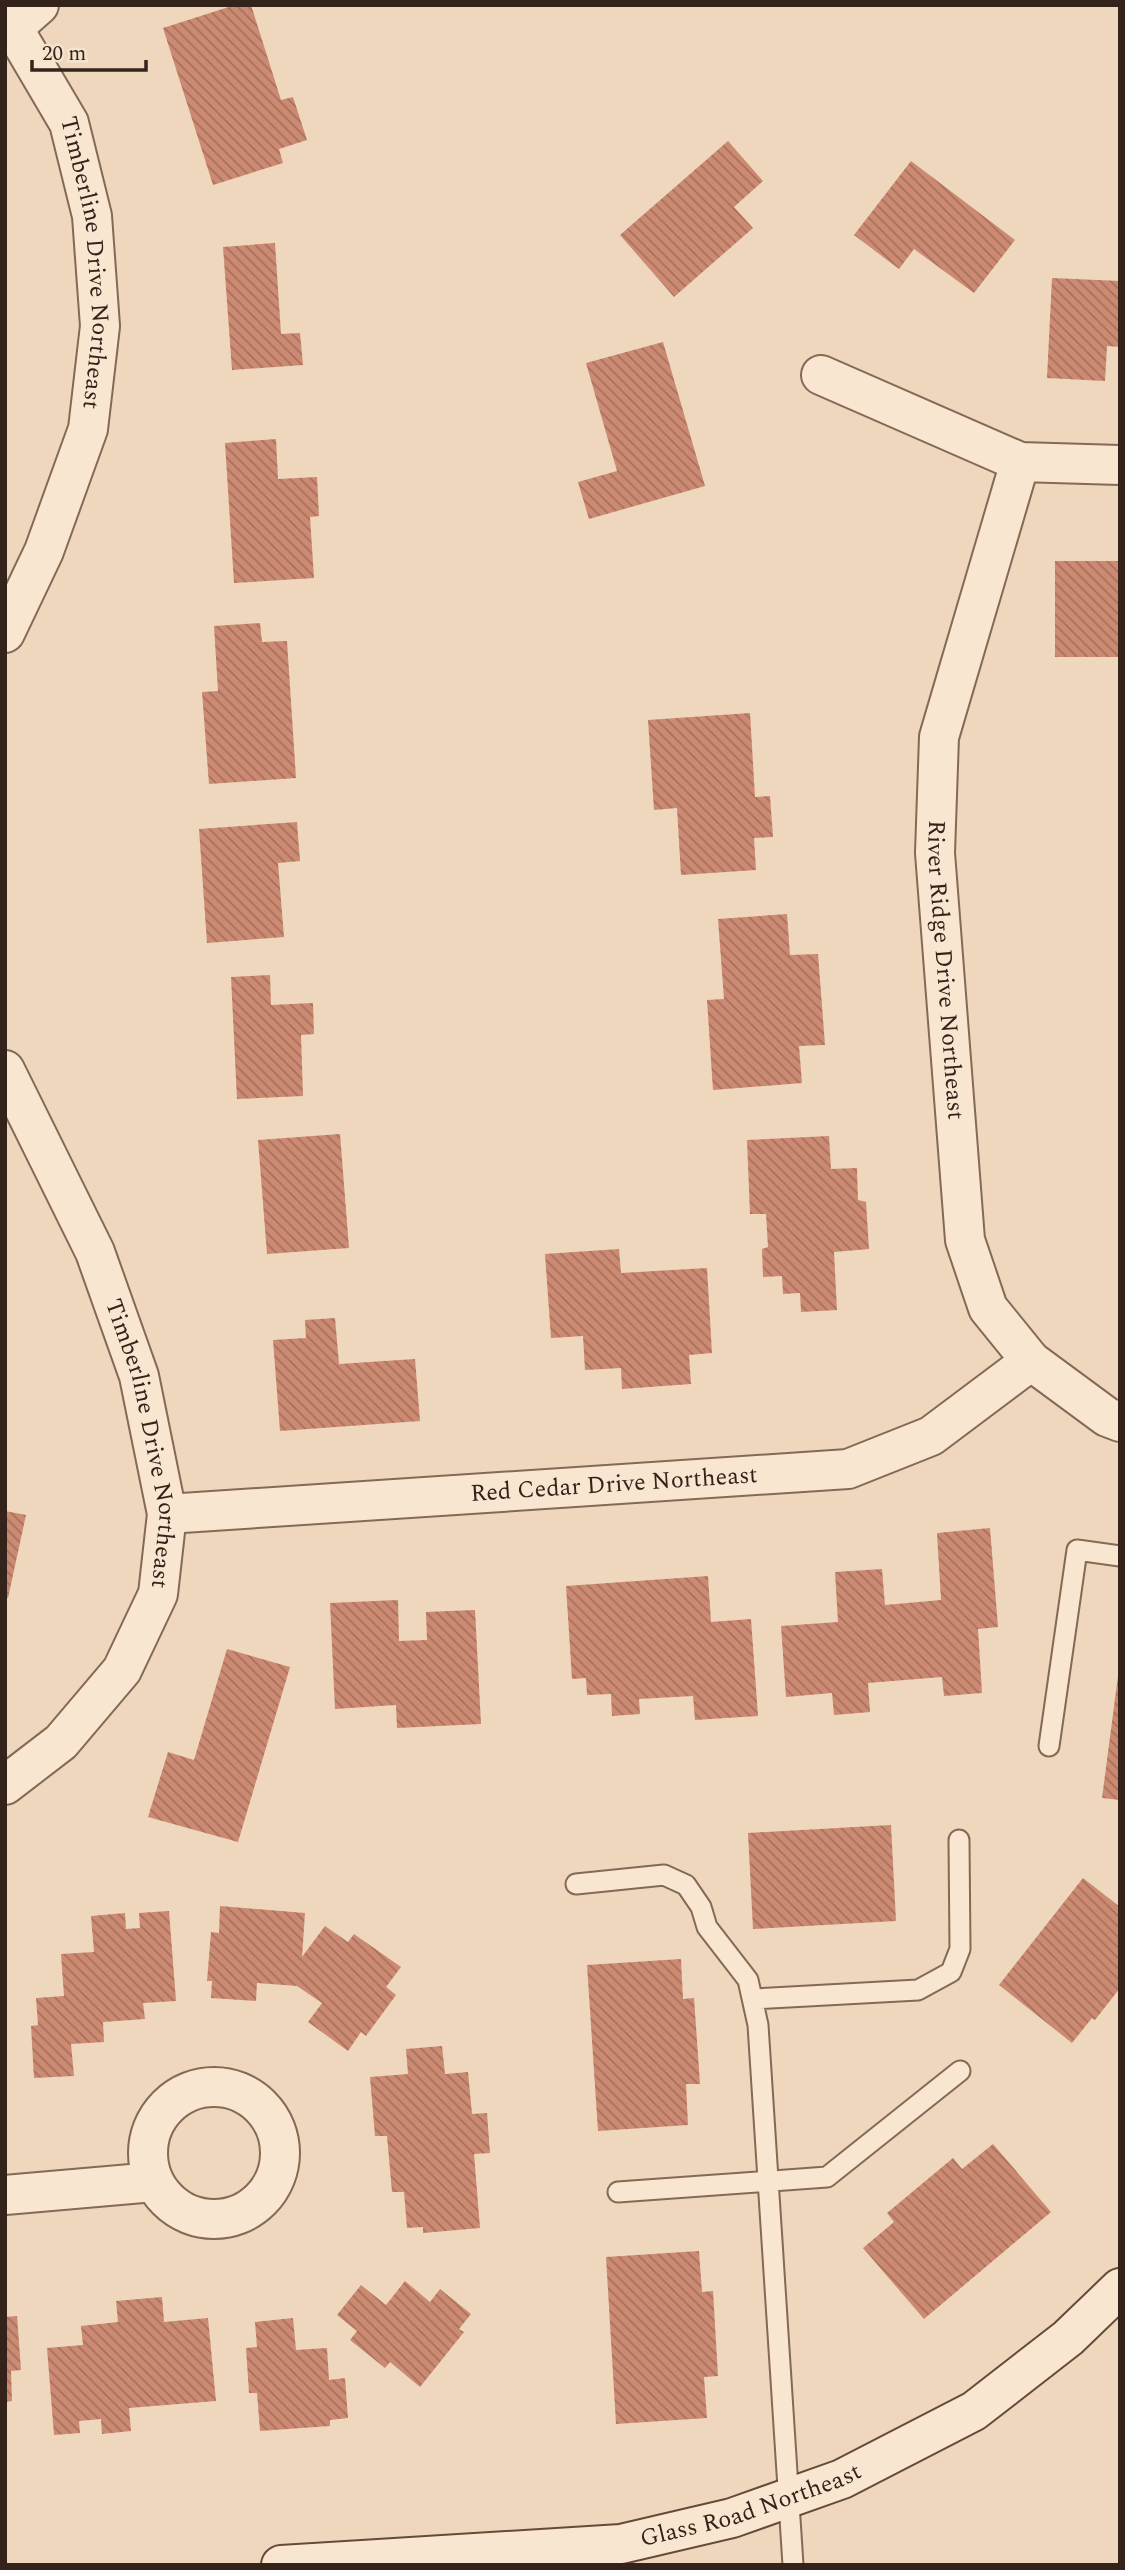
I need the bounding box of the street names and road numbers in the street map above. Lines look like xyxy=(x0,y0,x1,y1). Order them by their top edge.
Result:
street label: Timberline Drive Northeast xyxy=(50,113,118,411)
street label: River Ridge Drive Northeast xyxy=(917,819,974,1121)
street label: Timberline Drive Northeast xyxy=(95,1294,185,1590)
street label: Red Cedar Drive Northeast xyxy=(469,1457,759,1512)
street label: Glass Road Northeast xyxy=(637,2454,868,2557)

